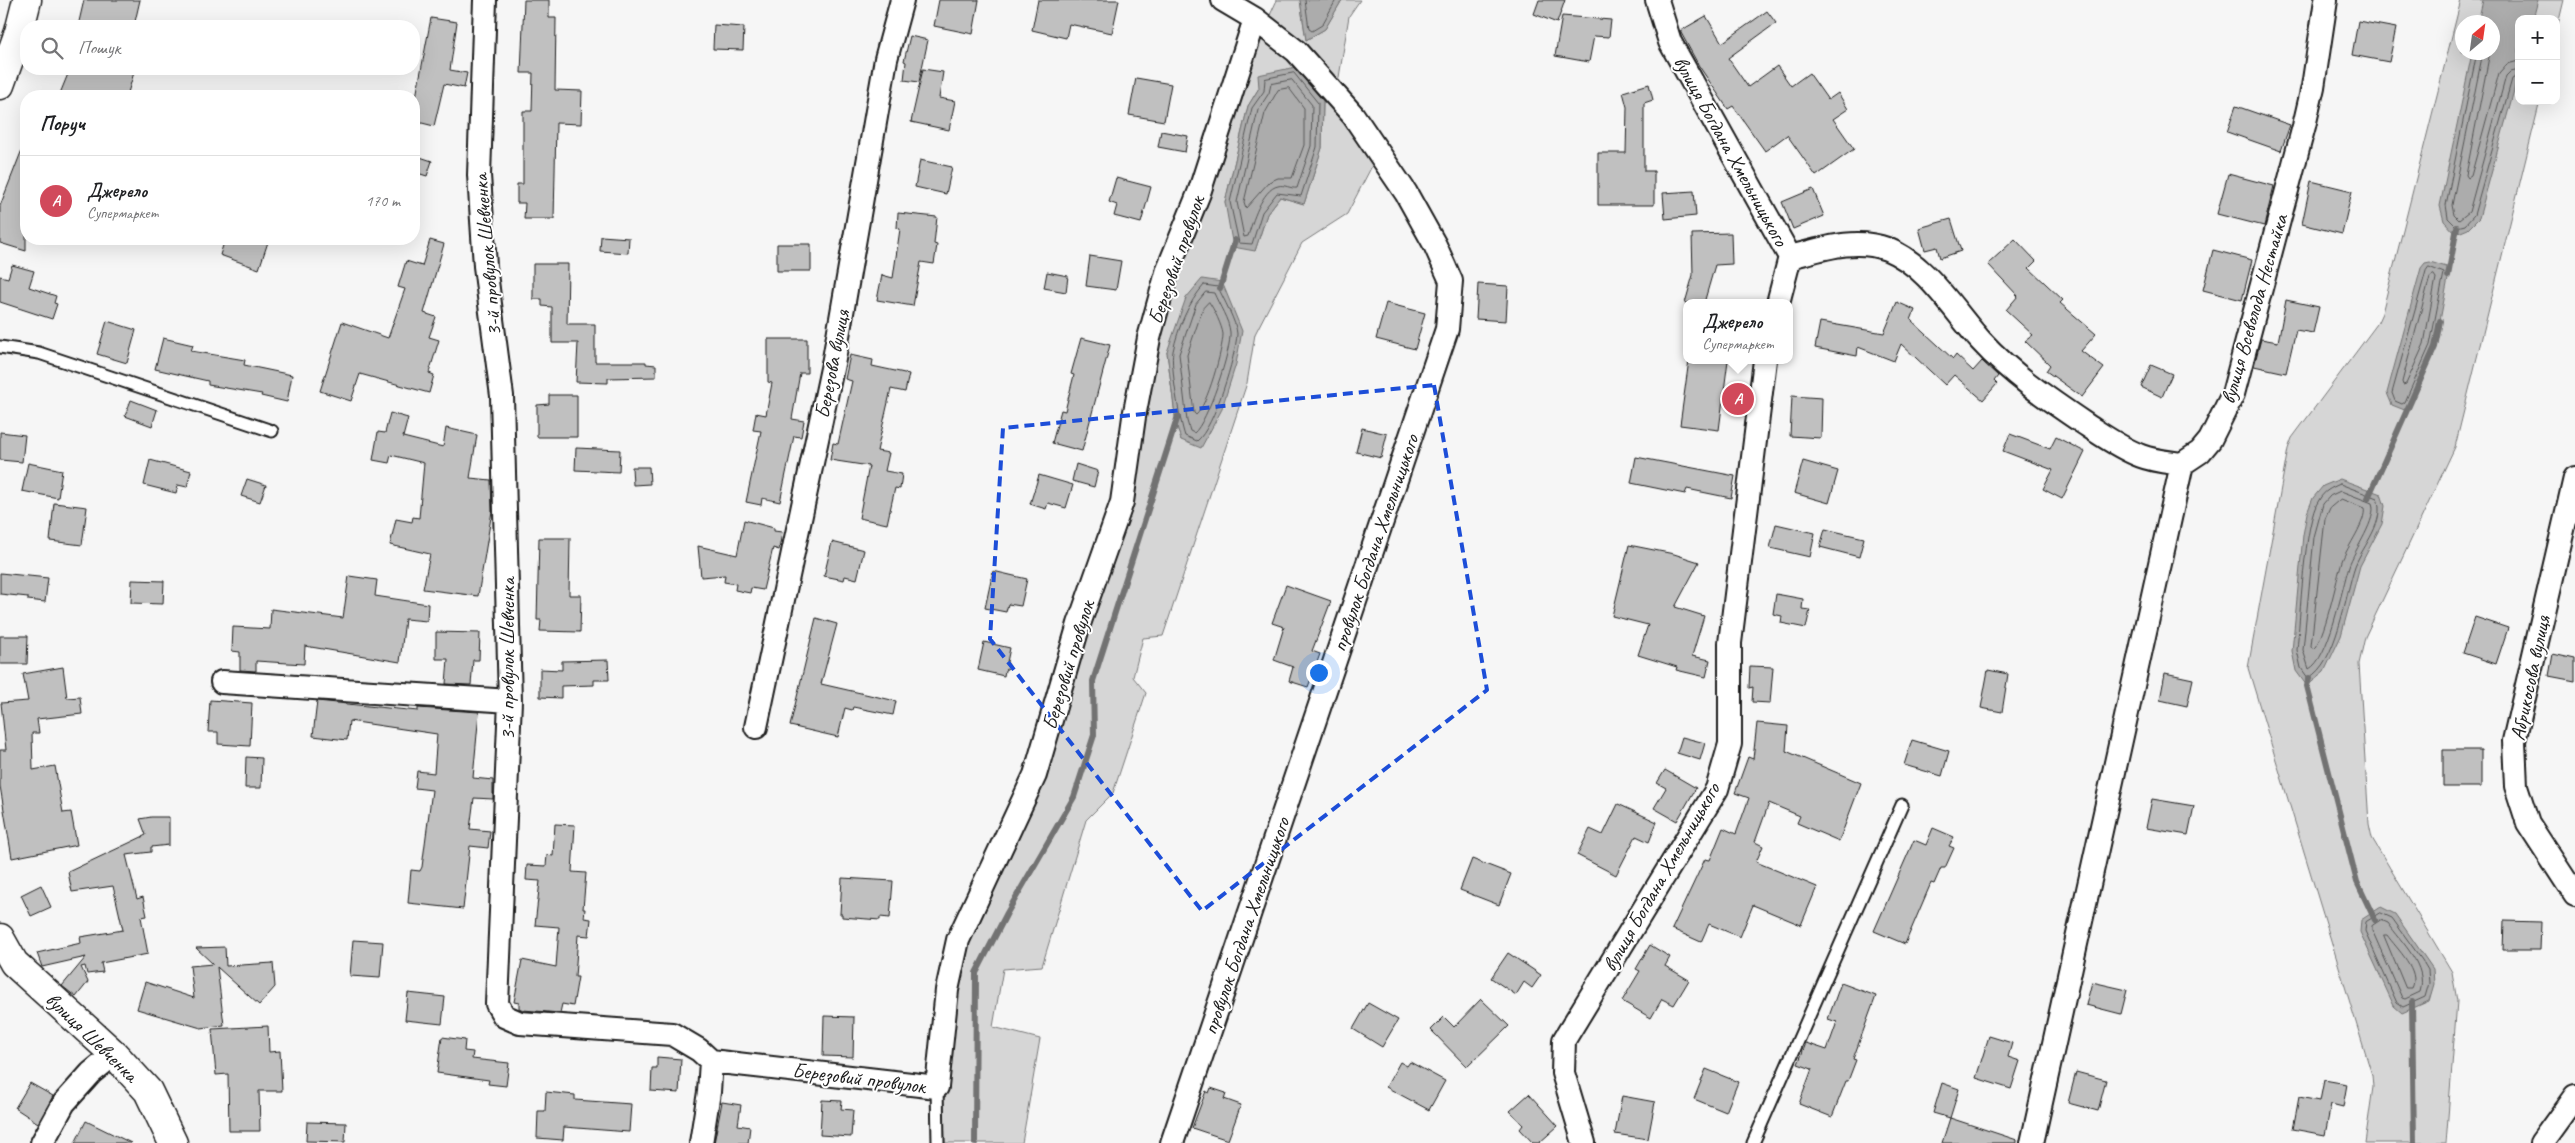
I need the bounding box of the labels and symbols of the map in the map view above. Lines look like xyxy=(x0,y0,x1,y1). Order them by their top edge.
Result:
north arrow xyxy=(2455,15,2500,60)
street label: вулиця Богдана Хмельницького xyxy=(1668,51,1795,252)
street label: 3-й провулок Шевченка xyxy=(467,170,507,337)
street label: Березовий провулок xyxy=(1142,190,1211,327)
street label: вулиця Всеволода Нестайка xyxy=(2215,210,2294,407)
street label: Березова вулиця xyxy=(809,306,856,421)
pin: A xyxy=(1722,380,1754,418)
street label: провулок Богдана Хмельницького xyxy=(1326,429,1425,655)
street label: 3-й провулок Шевченка xyxy=(494,575,520,740)
street label: Березовий провулок xyxy=(1036,595,1101,733)
street label: Абрикосова вулиця xyxy=(2504,612,2556,743)
your location xyxy=(1306,660,1332,686)
street label: вулиця Богдана Хмельницького xyxy=(1596,777,1726,976)
street label: провулок Богдана Хмельницького xyxy=(1197,812,1296,1038)
street label: вулиця Шевченка xyxy=(40,986,145,1089)
street label: Березовий провулок xyxy=(791,1057,929,1099)

